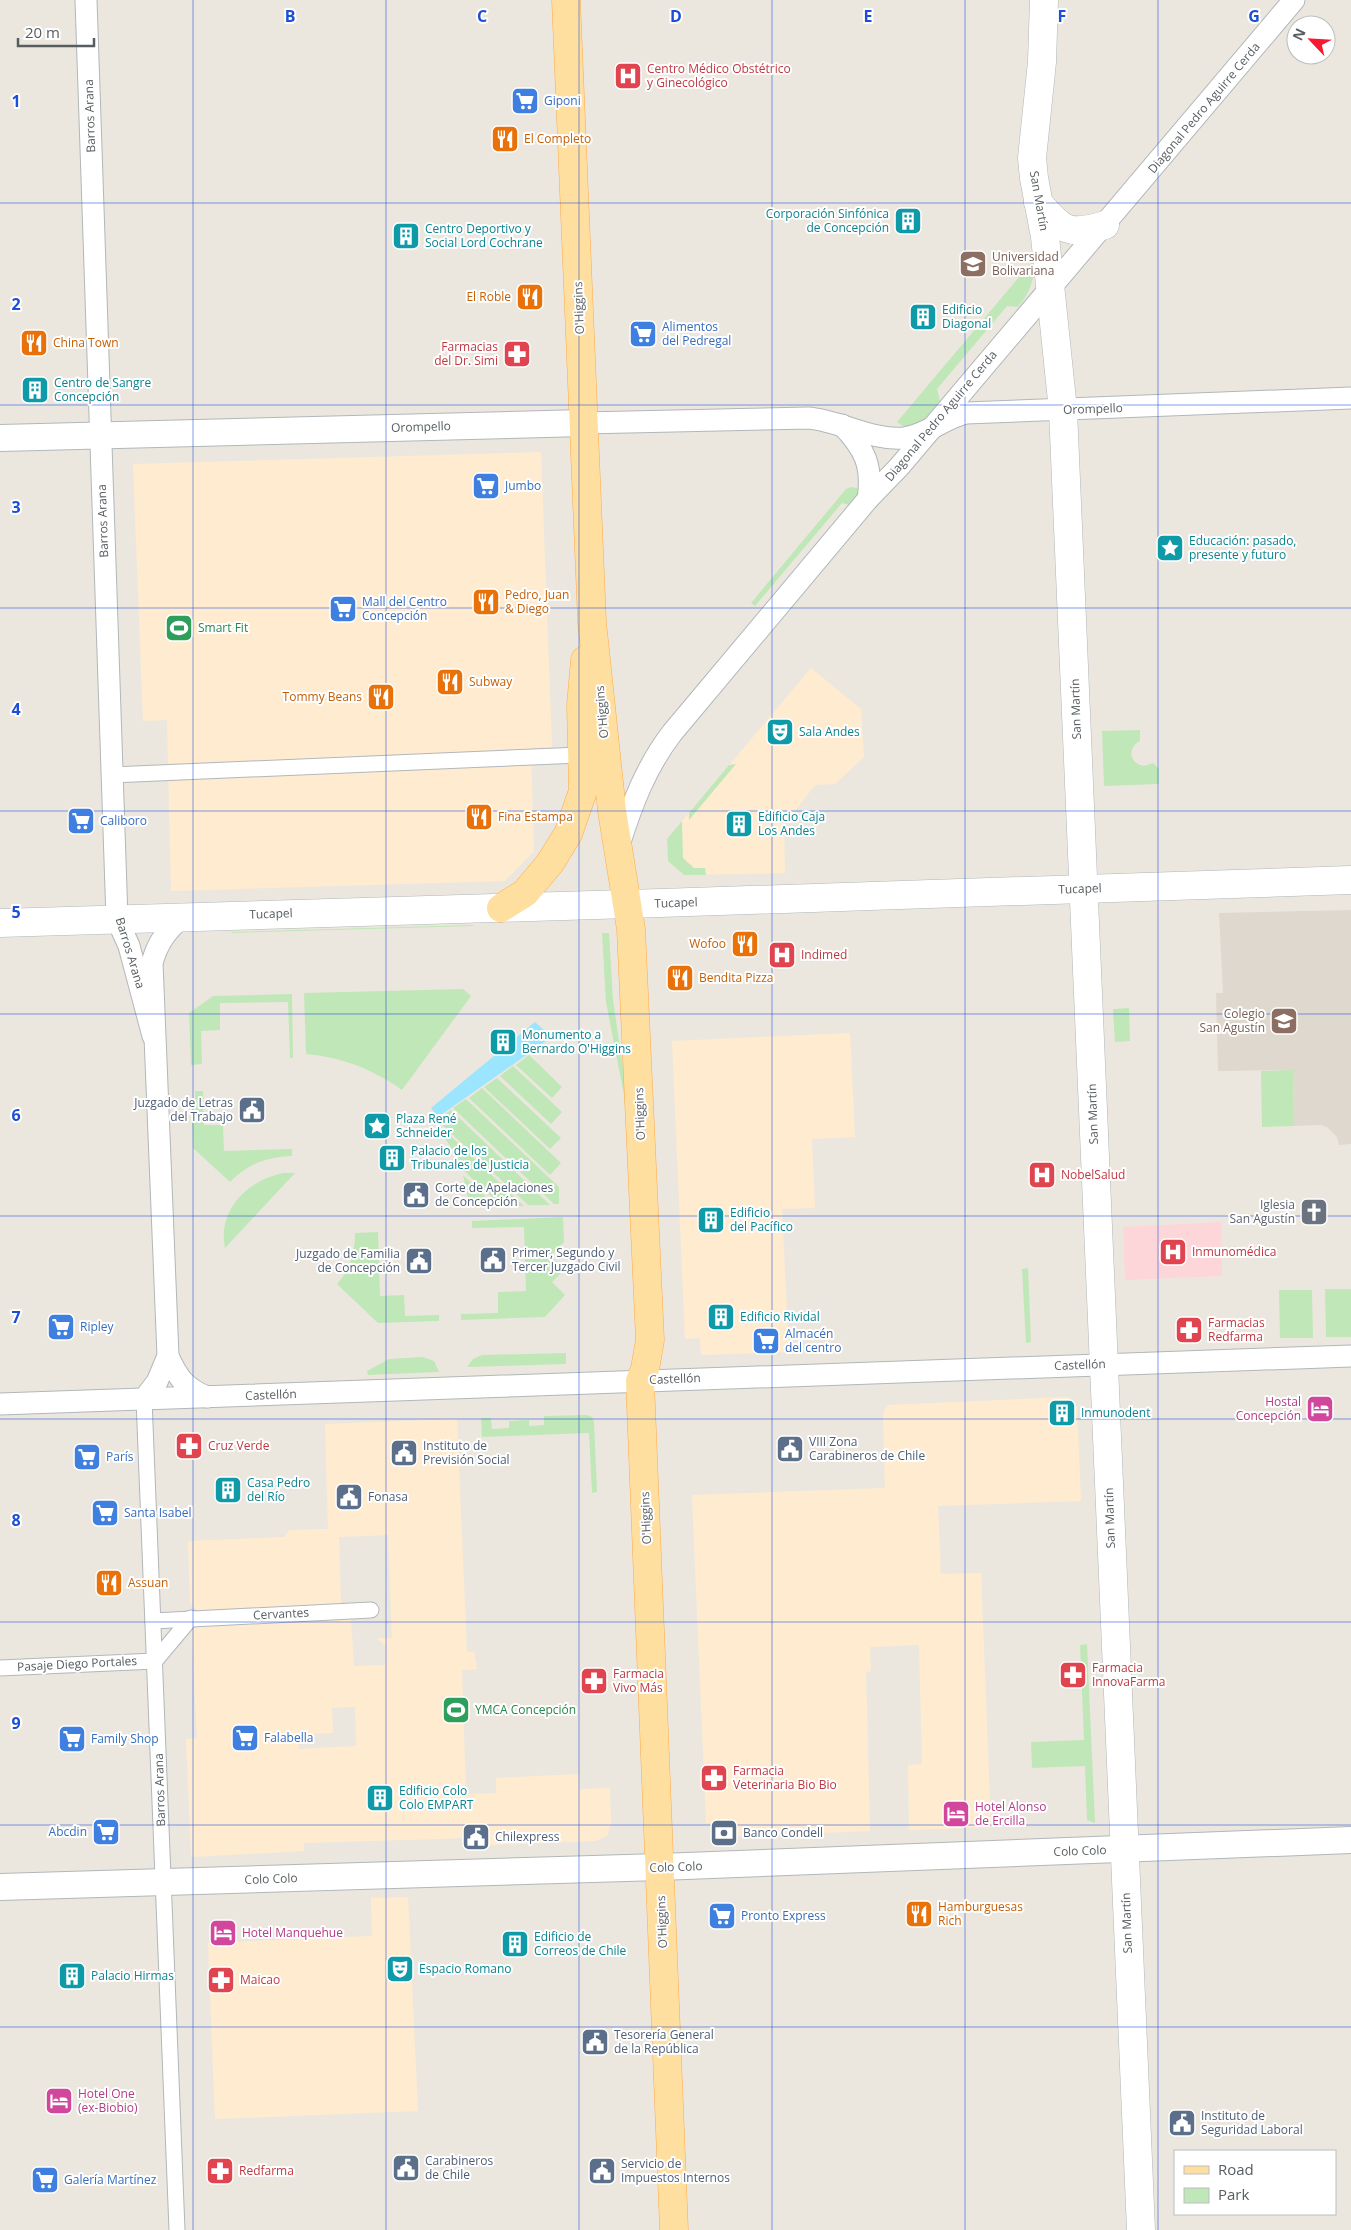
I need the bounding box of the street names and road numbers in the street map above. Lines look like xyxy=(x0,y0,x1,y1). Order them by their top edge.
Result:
street label: Diagonal Pedro Aguirre Cerda xyxy=(1144,39,1264,177)
street label: Barros Arana xyxy=(80,79,99,153)
street label: San Martín xyxy=(1026,170,1053,232)
street label: O'Higgins xyxy=(569,281,588,335)
street label: Diagonal Pedro Aguirre Cerda xyxy=(881,347,1001,485)
street label: Orompello xyxy=(1063,399,1123,418)
street label: Orompello xyxy=(391,417,451,436)
street label: Barros Arana xyxy=(93,484,112,558)
street label: San Martín xyxy=(1066,678,1085,740)
street label: O'Higgins xyxy=(591,685,612,739)
street label: Tucapel xyxy=(1058,879,1102,898)
street label: Tucapel xyxy=(654,893,698,912)
street label: Tucapel xyxy=(249,904,293,923)
street label: Barros Arana xyxy=(112,915,149,990)
street label: San Martín xyxy=(1083,1083,1102,1145)
street label: O'Higgins xyxy=(630,1087,649,1141)
street label: Castellón xyxy=(1054,1355,1106,1374)
street label: Castellón xyxy=(649,1369,701,1388)
street label: Castellón xyxy=(245,1385,297,1404)
street label: San Martín xyxy=(1100,1487,1119,1549)
street label: O'Higgins xyxy=(636,1491,655,1545)
street label: Cervantes xyxy=(253,1604,310,1623)
street label: Pasaje Diego Portales xyxy=(16,1652,138,1675)
street label: Barros Arana xyxy=(150,1753,169,1827)
street label: Colo Colo xyxy=(1053,1841,1107,1860)
street label: Colo Colo xyxy=(649,1857,703,1876)
street label: Colo Colo xyxy=(244,1869,298,1888)
street label: San Martín xyxy=(1117,1892,1136,1954)
street label: O'Higgins xyxy=(652,1895,671,1949)

